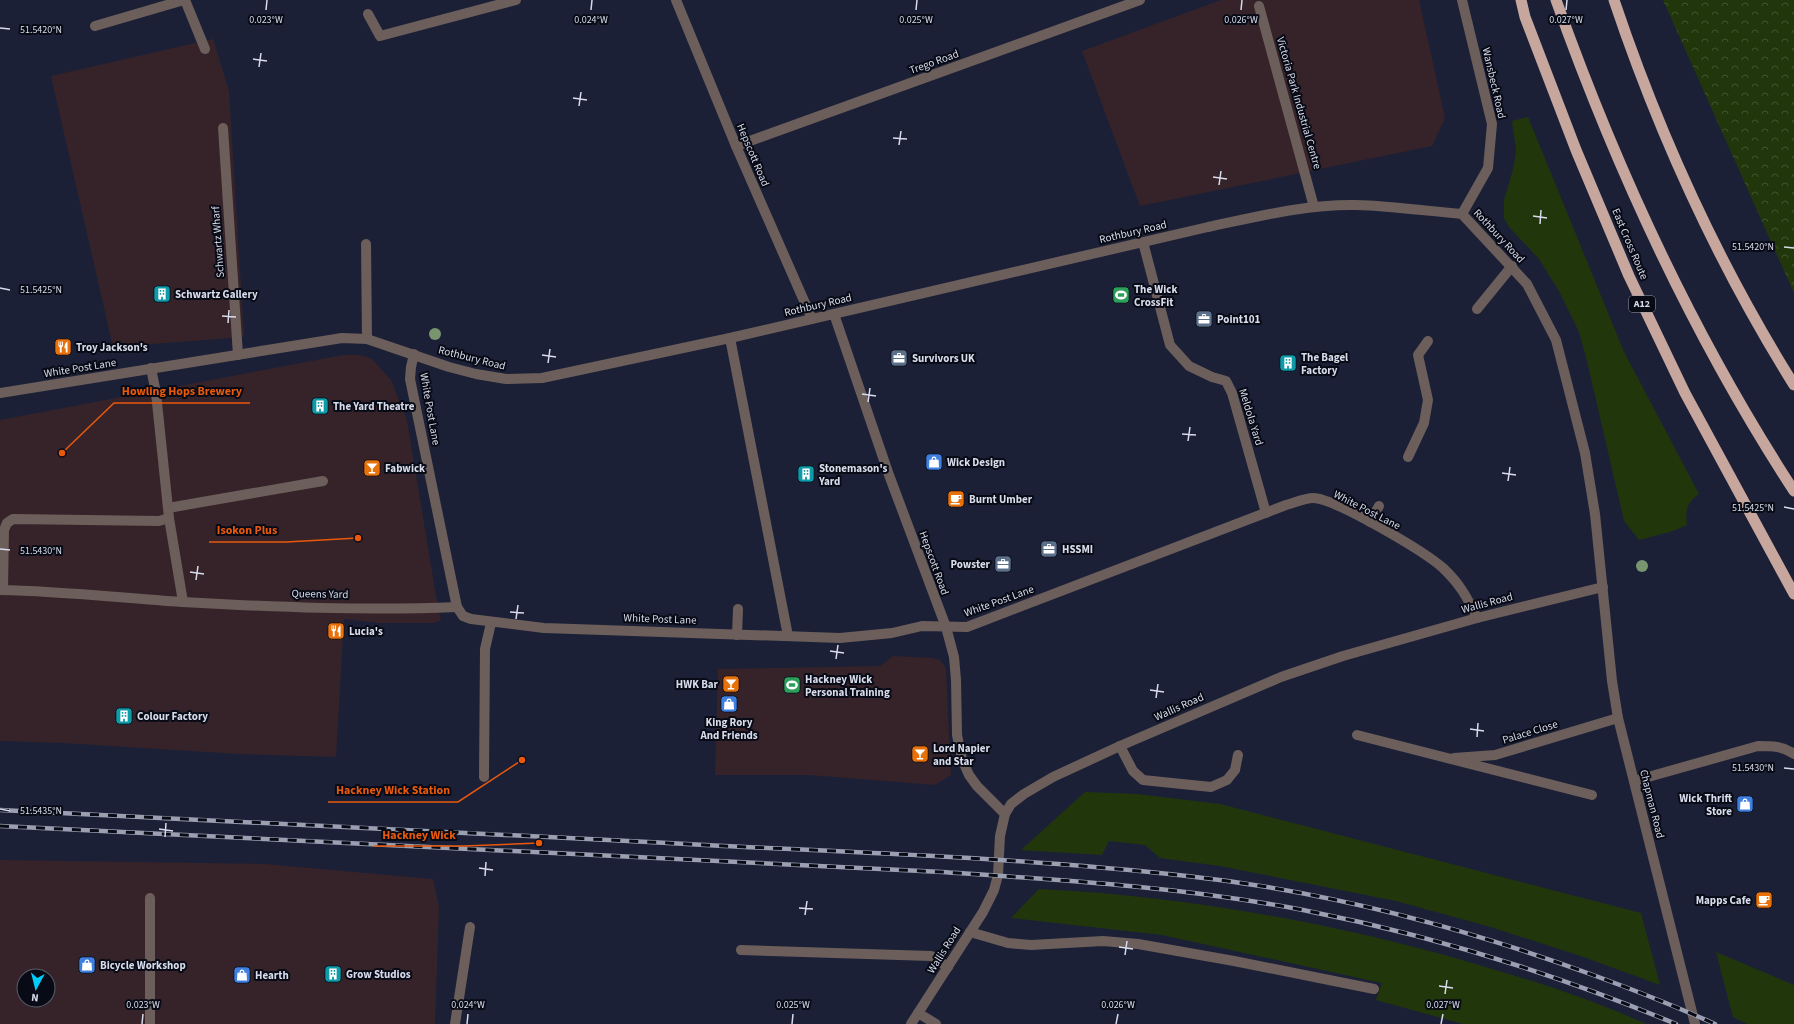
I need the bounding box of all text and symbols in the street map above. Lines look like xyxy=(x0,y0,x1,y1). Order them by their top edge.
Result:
text: 0.023°W xyxy=(249,13,283,27)
text: 0.024°W xyxy=(574,13,608,27)
text: 0.025°W xyxy=(899,13,933,27)
text: 0.026°W xyxy=(1224,13,1258,27)
text: 0.027°W xyxy=(1549,13,1583,27)
text: 51.5420°N xyxy=(20,23,62,37)
street label: Victoria Park Industrial Centre xyxy=(1273,35,1325,171)
street label: Trego Road xyxy=(907,46,961,78)
street label: Wansbeck Road xyxy=(1479,46,1509,120)
street label: Hepscott Road xyxy=(733,121,773,189)
street label: Schwartz Wharf xyxy=(208,205,228,278)
street label: Rothbury Road xyxy=(1470,206,1528,266)
street label: East Cross Route xyxy=(1608,206,1652,282)
street label: Rothbury Road xyxy=(1098,217,1168,247)
text: 51.5420°N xyxy=(1732,240,1774,254)
place label: The Wick CrossFit xyxy=(1134,282,1177,310)
text: 51.5425°N xyxy=(20,283,62,297)
building icon: Schwartz Gallery xyxy=(152,284,172,304)
sports icon: The Wick CrossFit xyxy=(1111,285,1131,305)
place label: Schwartz Gallery xyxy=(175,287,258,302)
street label: Rothbury Road xyxy=(783,290,853,320)
road number: A12 xyxy=(1629,296,1655,312)
office icon: Point101 xyxy=(1194,309,1214,329)
place label: Point101 xyxy=(1217,312,1261,327)
restaurant icon: Troy Jackson's xyxy=(53,337,73,357)
place label: Troy Jackson's xyxy=(76,340,148,355)
street label: Rothbury Road xyxy=(437,342,507,374)
office icon: Survivors UK xyxy=(889,348,909,368)
place label: The Bagel Factory xyxy=(1301,350,1349,378)
place label: Survivors UK xyxy=(912,351,975,366)
building icon: The Bagel Factory xyxy=(1278,353,1298,373)
street label: White Post Lane xyxy=(43,355,118,381)
street label: White Post Lane xyxy=(416,372,444,447)
callout: Howling Hops Brewery xyxy=(114,379,250,403)
text: Howling Hops Brewery xyxy=(122,383,243,400)
street label: Meldola Yard xyxy=(1235,387,1267,447)
building icon: The Yard Theatre xyxy=(310,396,330,416)
place label: The Yard Theatre xyxy=(333,399,415,414)
shop icon: Wick Design xyxy=(924,452,944,472)
place label: Wick Design xyxy=(947,455,1005,470)
bar icon: Fabwick xyxy=(362,458,382,478)
place label: Fabwick xyxy=(385,461,425,476)
place label: Stonemason's Yard xyxy=(818,461,887,489)
building icon: Stonemason's Yard xyxy=(796,464,816,484)
street label: White Post Lane xyxy=(1331,487,1403,534)
cafe icon: Burnt Umber xyxy=(946,489,966,509)
place label: Burnt Umber xyxy=(969,492,1033,507)
text: 51.5425°N xyxy=(1732,501,1774,515)
callout: Isokon Plus xyxy=(209,518,286,542)
text: Isokon Plus xyxy=(217,522,277,539)
street label: Hepscott Road xyxy=(916,529,952,597)
office icon: HSSMI xyxy=(1039,539,1059,559)
place label: HSSMI xyxy=(1062,542,1093,557)
text: 51.5430°N xyxy=(20,544,62,558)
office icon: Powster xyxy=(993,554,1013,574)
place label: Powster xyxy=(950,557,991,572)
street label: White Post Lane xyxy=(962,581,1036,621)
street label: Queens Yard xyxy=(291,586,349,602)
street label: Wallis Road xyxy=(1460,589,1514,617)
street label: White Post Lane xyxy=(623,610,697,628)
restaurant icon: Lucia's xyxy=(326,621,346,641)
place label: Lucia's xyxy=(349,624,383,639)
place label: Hackney Wick Personal Training xyxy=(805,672,890,700)
bar icon: HWK Bar xyxy=(721,674,741,694)
sports icon: Hackney Wick Personal Training xyxy=(782,675,802,695)
place label: HWK Bar xyxy=(676,677,719,692)
street label: Wallis Road xyxy=(1152,689,1206,725)
shop icon: King Rory And Friends xyxy=(719,694,739,714)
building icon: Colour Factory xyxy=(114,706,134,726)
place label: Colour Factory xyxy=(137,709,208,724)
place label: King Rory And Friends xyxy=(699,715,758,743)
street label: Palace Close xyxy=(1500,716,1560,748)
place label: Lord Napier and Star xyxy=(933,741,991,769)
bar icon: Lord Napier and Star xyxy=(910,744,930,764)
text: 51.5430°N xyxy=(1732,761,1774,775)
street label: Chapman Road xyxy=(1636,768,1668,840)
callout: Hackney Wick Station xyxy=(328,778,458,802)
text: Hackney Wick Station xyxy=(336,782,450,799)
place label: Wick Thrift Store xyxy=(1679,791,1732,819)
shop icon: Wick Thrift Store xyxy=(1735,794,1755,814)
text: 51.5435°N xyxy=(20,804,62,818)
callout: Hackney Wick xyxy=(374,822,464,846)
text: Hackney Wick xyxy=(382,827,456,844)
cafe icon: Mapps Cafe xyxy=(1754,890,1774,910)
place label: Mapps Cafe xyxy=(1696,893,1751,908)
street label: Wallis Road xyxy=(924,924,964,976)
shop icon: Bicycle Workshop xyxy=(77,955,97,975)
place label: Bicycle Workshop xyxy=(100,958,186,973)
building icon: Grow Studios xyxy=(323,964,343,984)
shop icon: Hearth xyxy=(232,965,252,985)
place label: Grow Studios xyxy=(346,967,411,982)
north arrow xyxy=(16,968,56,1008)
place label: Hearth xyxy=(255,968,289,983)
text: N xyxy=(30,990,39,1005)
text: 0.023°W xyxy=(126,998,160,1012)
text: 0.024°W xyxy=(451,998,485,1012)
text: 0.025°W xyxy=(776,998,810,1012)
text: 0.026°W xyxy=(1101,998,1135,1012)
text: 0.027°W xyxy=(1426,998,1460,1012)

